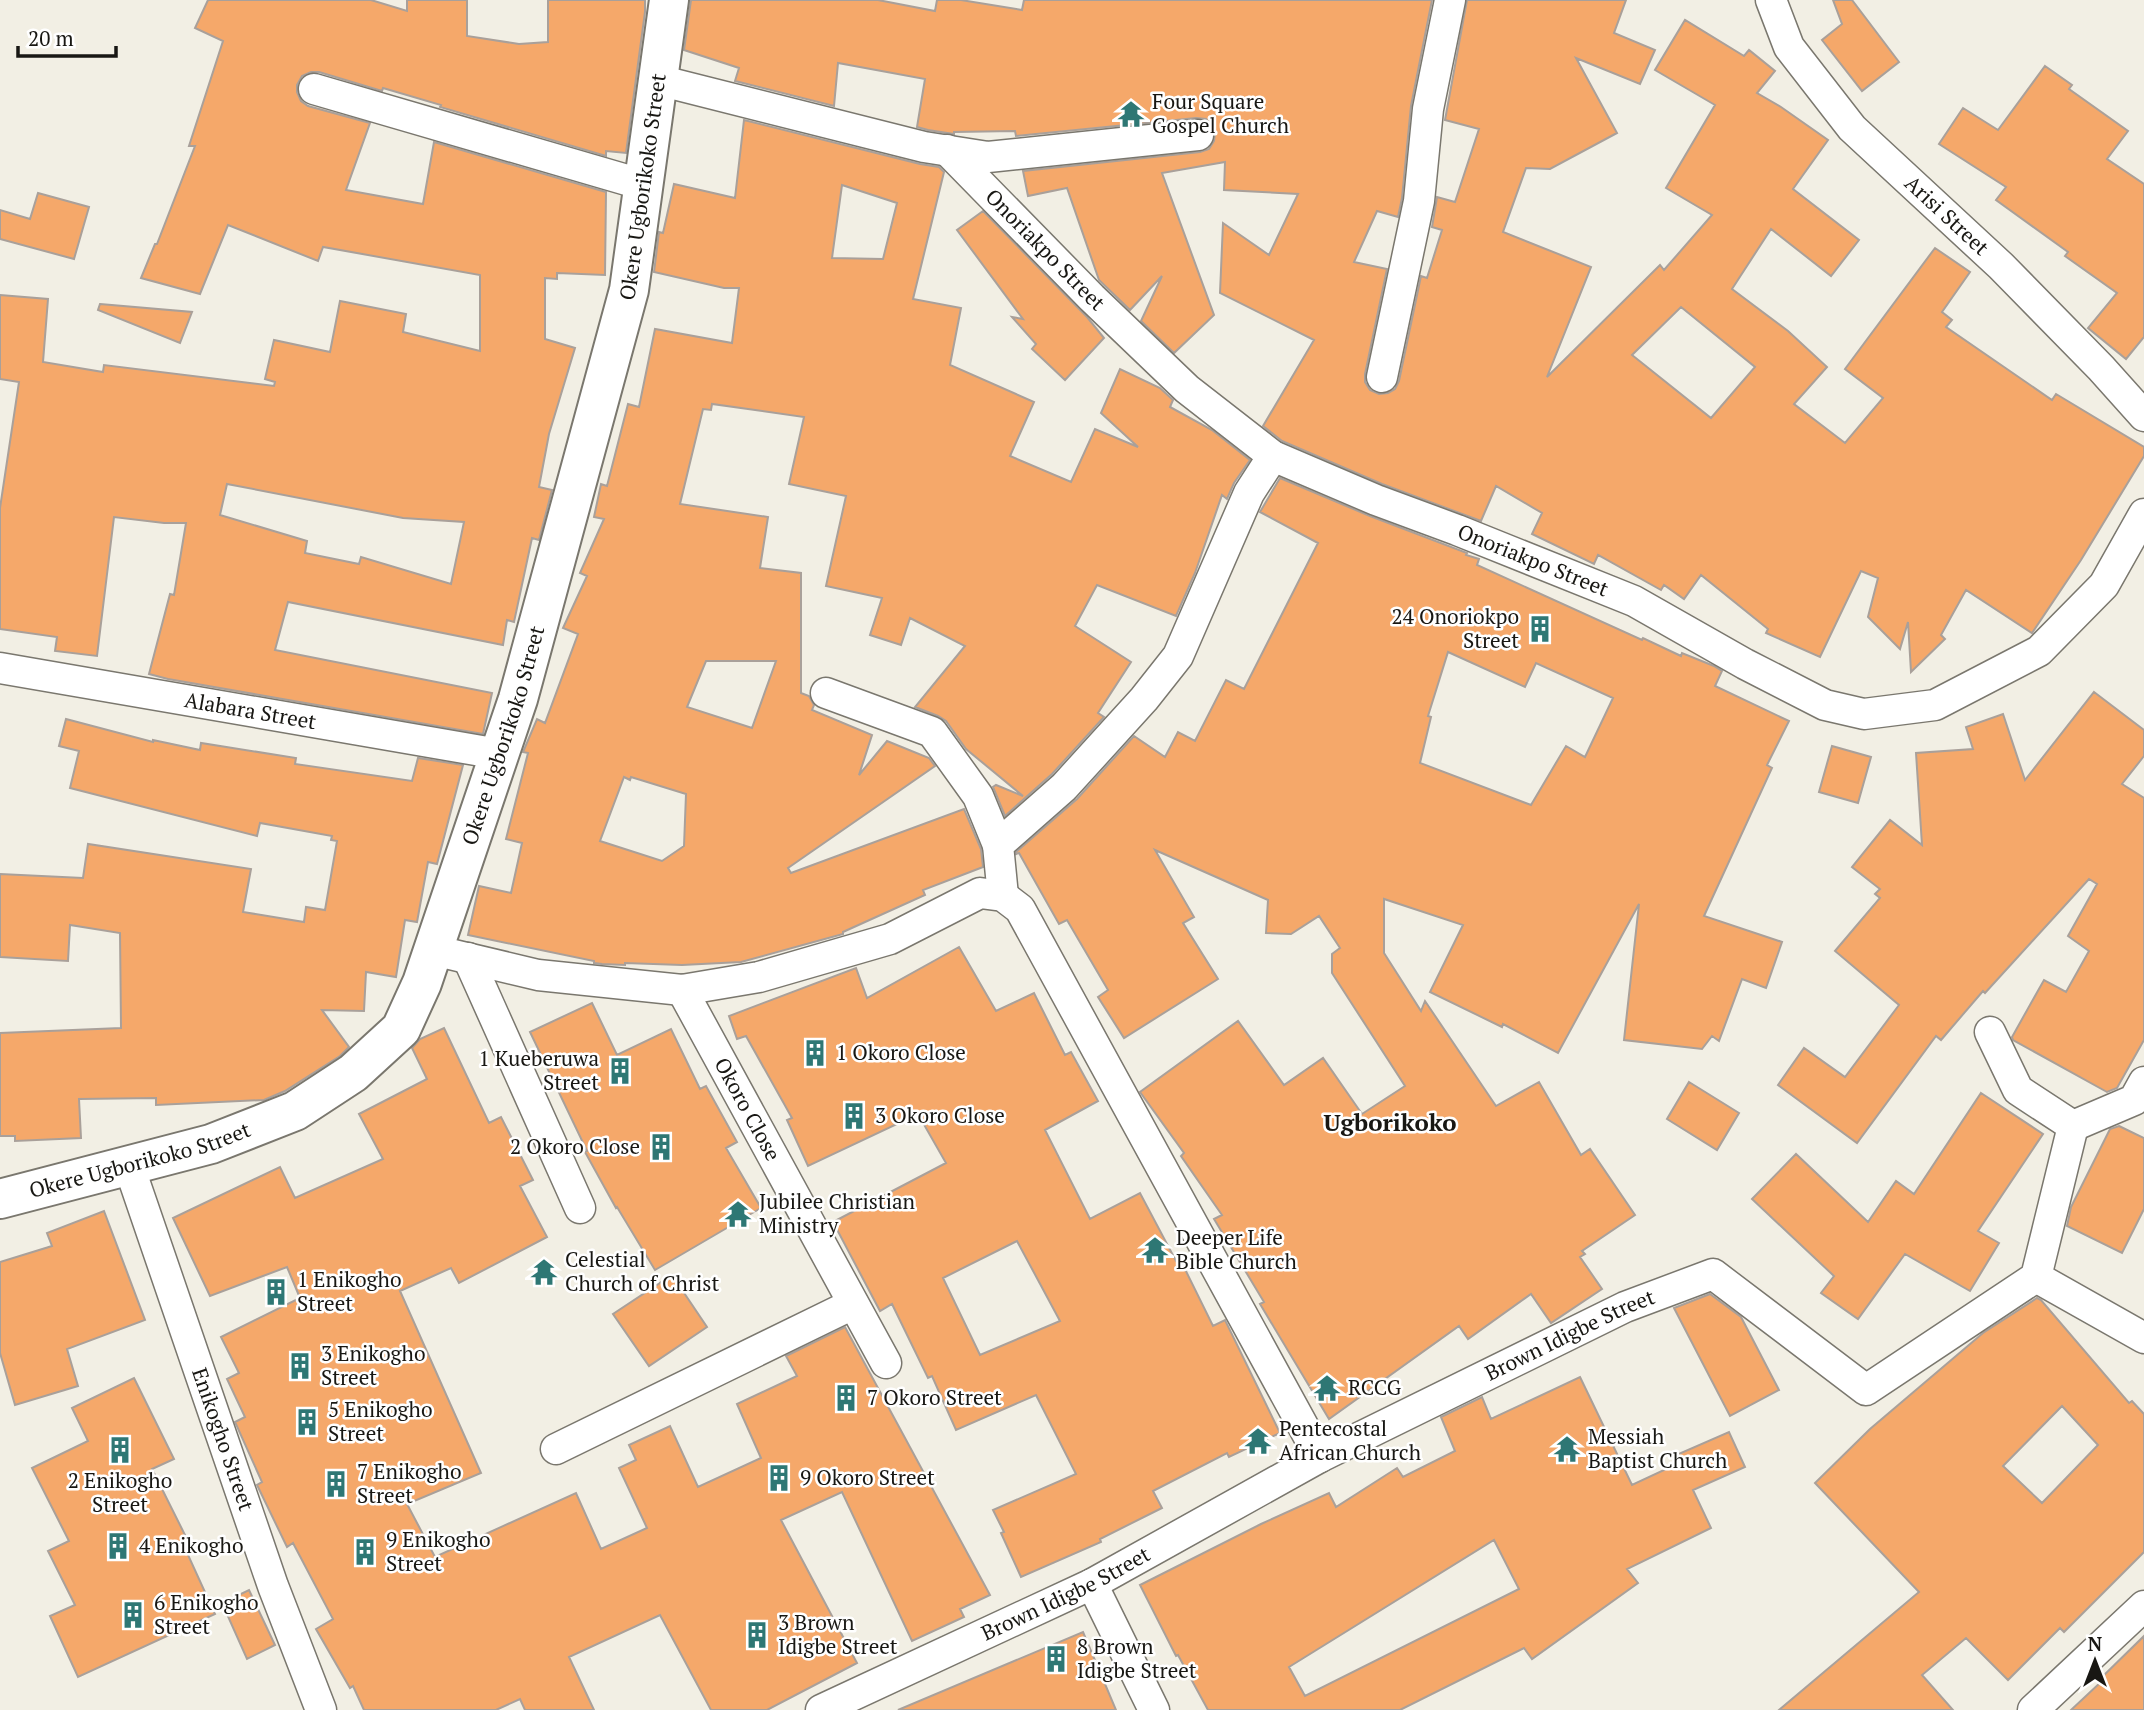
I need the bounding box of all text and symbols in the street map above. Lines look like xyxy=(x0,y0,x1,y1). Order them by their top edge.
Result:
scale bar xyxy=(18,14,116,58)
text: 20 m xyxy=(28,24,74,52)
street label: Okere Ugborikoko Street xyxy=(612,71,672,303)
place label: Four Square Gospel Church xyxy=(1152,87,1289,139)
temple icon: Four Square Gospel Church xyxy=(1116,99,1146,129)
street label: Arisi Street xyxy=(1899,169,1996,261)
street label: Onoriakpo Street xyxy=(980,182,1112,316)
street label: Onoriakpo Street xyxy=(1454,517,1613,602)
place label: 24 Onoriokpo Street xyxy=(1392,602,1519,654)
building icon: 24 Onoriokpo Street xyxy=(1525,614,1555,644)
street label: Okere Ugborikoko Street xyxy=(455,622,550,849)
street label: Alabara Street xyxy=(182,685,319,735)
building icon: 1 Okoro Close xyxy=(800,1038,830,1068)
place label: 1 Okoro Close xyxy=(836,1038,966,1066)
place label: 1 Kueberuwa Street xyxy=(479,1044,599,1096)
street label: Okoro Close xyxy=(709,1052,788,1165)
building icon: 1 Kueberuwa Street xyxy=(605,1056,635,1086)
building icon: 3 Okoro Close xyxy=(839,1101,869,1131)
place label: 3 Okoro Close xyxy=(875,1101,1005,1129)
district label: Ugborikoko xyxy=(1323,1106,1457,1138)
street label: Okere Ugborikoko Street xyxy=(26,1115,254,1204)
place label: 2 Okoro Close xyxy=(510,1132,640,1160)
building icon: 2 Okoro Close xyxy=(646,1132,676,1162)
place label: Jubilee Christian Ministry xyxy=(759,1187,916,1239)
temple icon: Jubilee Christian Ministry xyxy=(723,1199,753,1229)
place label: Deeper Life Bible Church xyxy=(1176,1223,1297,1275)
temple icon: Deeper Life Bible Church xyxy=(1140,1235,1170,1265)
place label: Celestial Church of Christ xyxy=(565,1245,719,1297)
temple icon: Celestial Church of Christ xyxy=(529,1257,559,1287)
place label: 1 Enikogho Street xyxy=(297,1265,402,1317)
building icon: 1 Enikogho Street xyxy=(261,1277,291,1307)
street label: Brown Idigbe Street xyxy=(1480,1282,1659,1387)
place label: 3 Enikogho Street xyxy=(321,1339,426,1391)
building icon: 3 Enikogho Street xyxy=(285,1351,315,1381)
street label: Enikogho Street xyxy=(186,1364,261,1514)
temple icon: RCCG xyxy=(1312,1373,1342,1403)
place label: RCCG xyxy=(1348,1373,1402,1401)
building icon: 7 Okoro Street xyxy=(831,1383,861,1413)
place label: 7 Okoro Street xyxy=(867,1383,1002,1411)
place label: 5 Enikogho Street xyxy=(328,1395,433,1447)
building icon: 5 Enikogho Street xyxy=(292,1407,322,1437)
place label: Pentecostal African Church xyxy=(1279,1414,1421,1466)
place label: Messiah Baptist Church xyxy=(1588,1422,1727,1474)
temple icon: Pentecostal African Church xyxy=(1243,1426,1273,1456)
temple icon: Messiah Baptist Church xyxy=(1552,1434,1582,1464)
building icon: 2 Enikogho Street xyxy=(105,1435,135,1465)
place label: 7 Enikogho Street xyxy=(357,1457,462,1509)
building icon: 9 Okoro Street xyxy=(764,1463,794,1493)
place label: 9 Okoro Street xyxy=(800,1463,935,1491)
place label: 2 Enikogho Street xyxy=(68,1466,172,1518)
building icon: 7 Enikogho Street xyxy=(321,1469,351,1499)
place label: 9 Enikogho Street xyxy=(386,1525,491,1577)
building icon: 4 Enikogho xyxy=(103,1531,133,1561)
place label: 4 Enikogho xyxy=(139,1531,244,1559)
building icon: 9 Enikogho Street xyxy=(350,1537,380,1567)
street label: Brown Idigbe Street xyxy=(977,1539,1155,1647)
place label: 6 Enikogho Street xyxy=(154,1588,259,1640)
building icon: 6 Enikogho Street xyxy=(118,1600,148,1630)
place label: 3 Brown Idigbe Street xyxy=(778,1608,898,1660)
building icon: 3 Brown Idigbe Street xyxy=(742,1620,772,1650)
north arrow xyxy=(2060,1626,2130,1696)
text: N xyxy=(2088,1631,2103,1656)
place label: 8 Brown Idigbe Street xyxy=(1077,1632,1197,1684)
building icon: 8 Brown Idigbe Street xyxy=(1041,1644,1071,1674)

